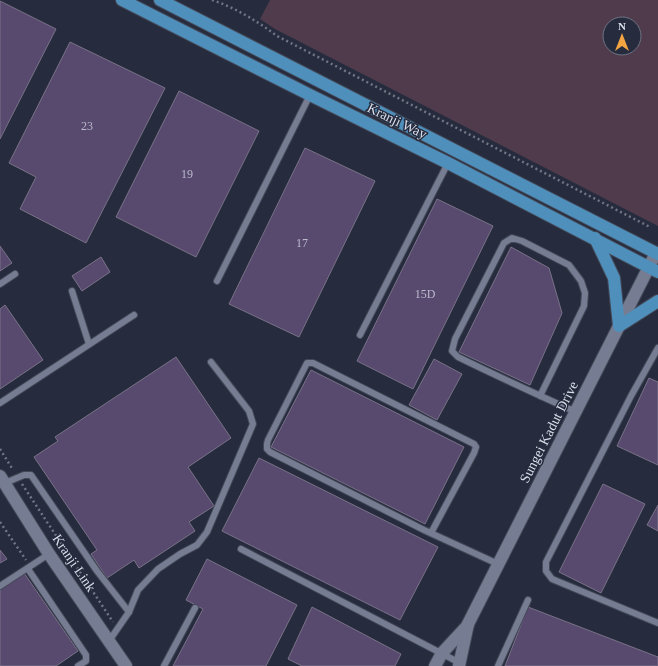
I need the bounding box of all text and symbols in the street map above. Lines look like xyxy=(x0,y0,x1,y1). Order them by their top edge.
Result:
north arrow xyxy=(602,16,642,56)
text: N xyxy=(618,20,626,32)
street label: Kranji Way xyxy=(365,100,429,142)
house number: 23 xyxy=(81,119,93,133)
house number: 19 xyxy=(181,167,193,181)
house number: 17 xyxy=(296,236,308,250)
house number: 15D xyxy=(415,287,436,301)
street label: Sungei Kadut Drive xyxy=(517,379,581,485)
street label: Kranji Link xyxy=(49,532,99,594)

